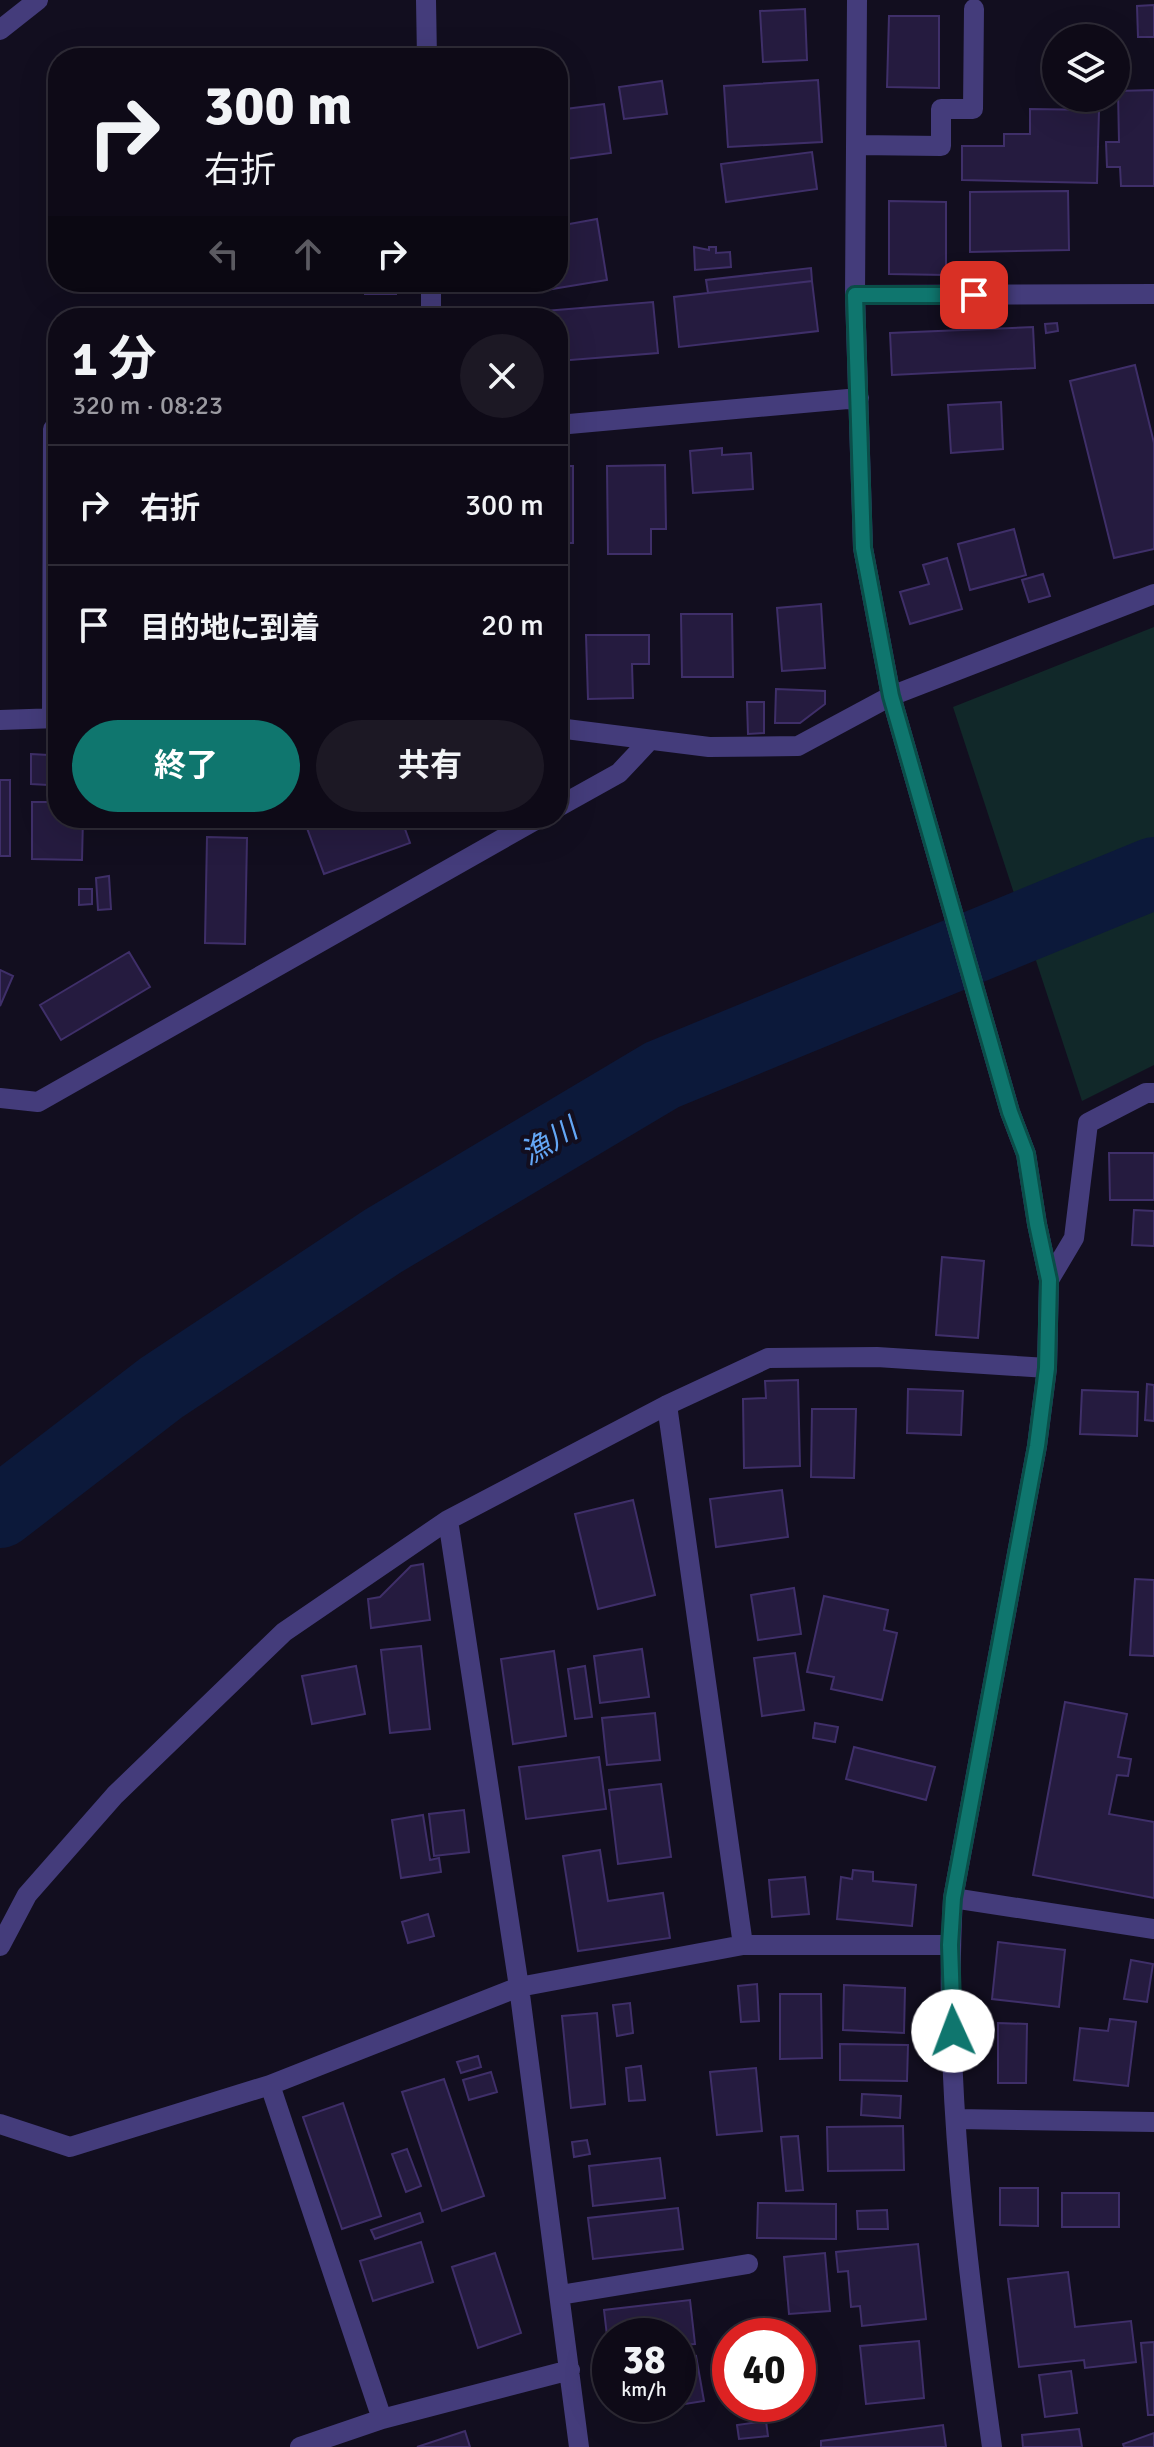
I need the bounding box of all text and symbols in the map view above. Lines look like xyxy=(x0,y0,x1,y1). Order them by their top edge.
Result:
map controls xyxy=(1042,24,1130,112)
button: layers xyxy=(1042,24,1130,112)
text: 300 m xyxy=(204,71,352,140)
icon: right xyxy=(72,80,176,184)
text: 右折 xyxy=(204,148,276,193)
icon: left xyxy=(202,232,246,276)
icon: ahead xyxy=(286,232,330,276)
icon: right xyxy=(370,232,414,276)
pin xyxy=(940,261,1008,329)
icon: arrive xyxy=(952,273,996,317)
text: 1 分 xyxy=(72,330,156,389)
button: close xyxy=(460,334,544,418)
text: 320 m · 08:23 xyxy=(72,390,223,422)
icon: right xyxy=(72,483,116,527)
text: 300 m xyxy=(465,487,544,524)
text: 右折 xyxy=(140,490,200,527)
icon: arrive xyxy=(72,603,116,647)
text: 20 m xyxy=(481,607,544,644)
text: 目的地に到着 xyxy=(140,610,320,647)
button: 終了 xyxy=(72,720,300,812)
button: 共有 xyxy=(316,720,544,812)
water label: 漁川 xyxy=(514,1109,587,1173)
position arrow xyxy=(911,1989,995,2073)
speed limit sign: 40 xyxy=(712,2318,816,2422)
text: 38 xyxy=(622,2335,666,2385)
text: km/h xyxy=(621,2377,667,2402)

